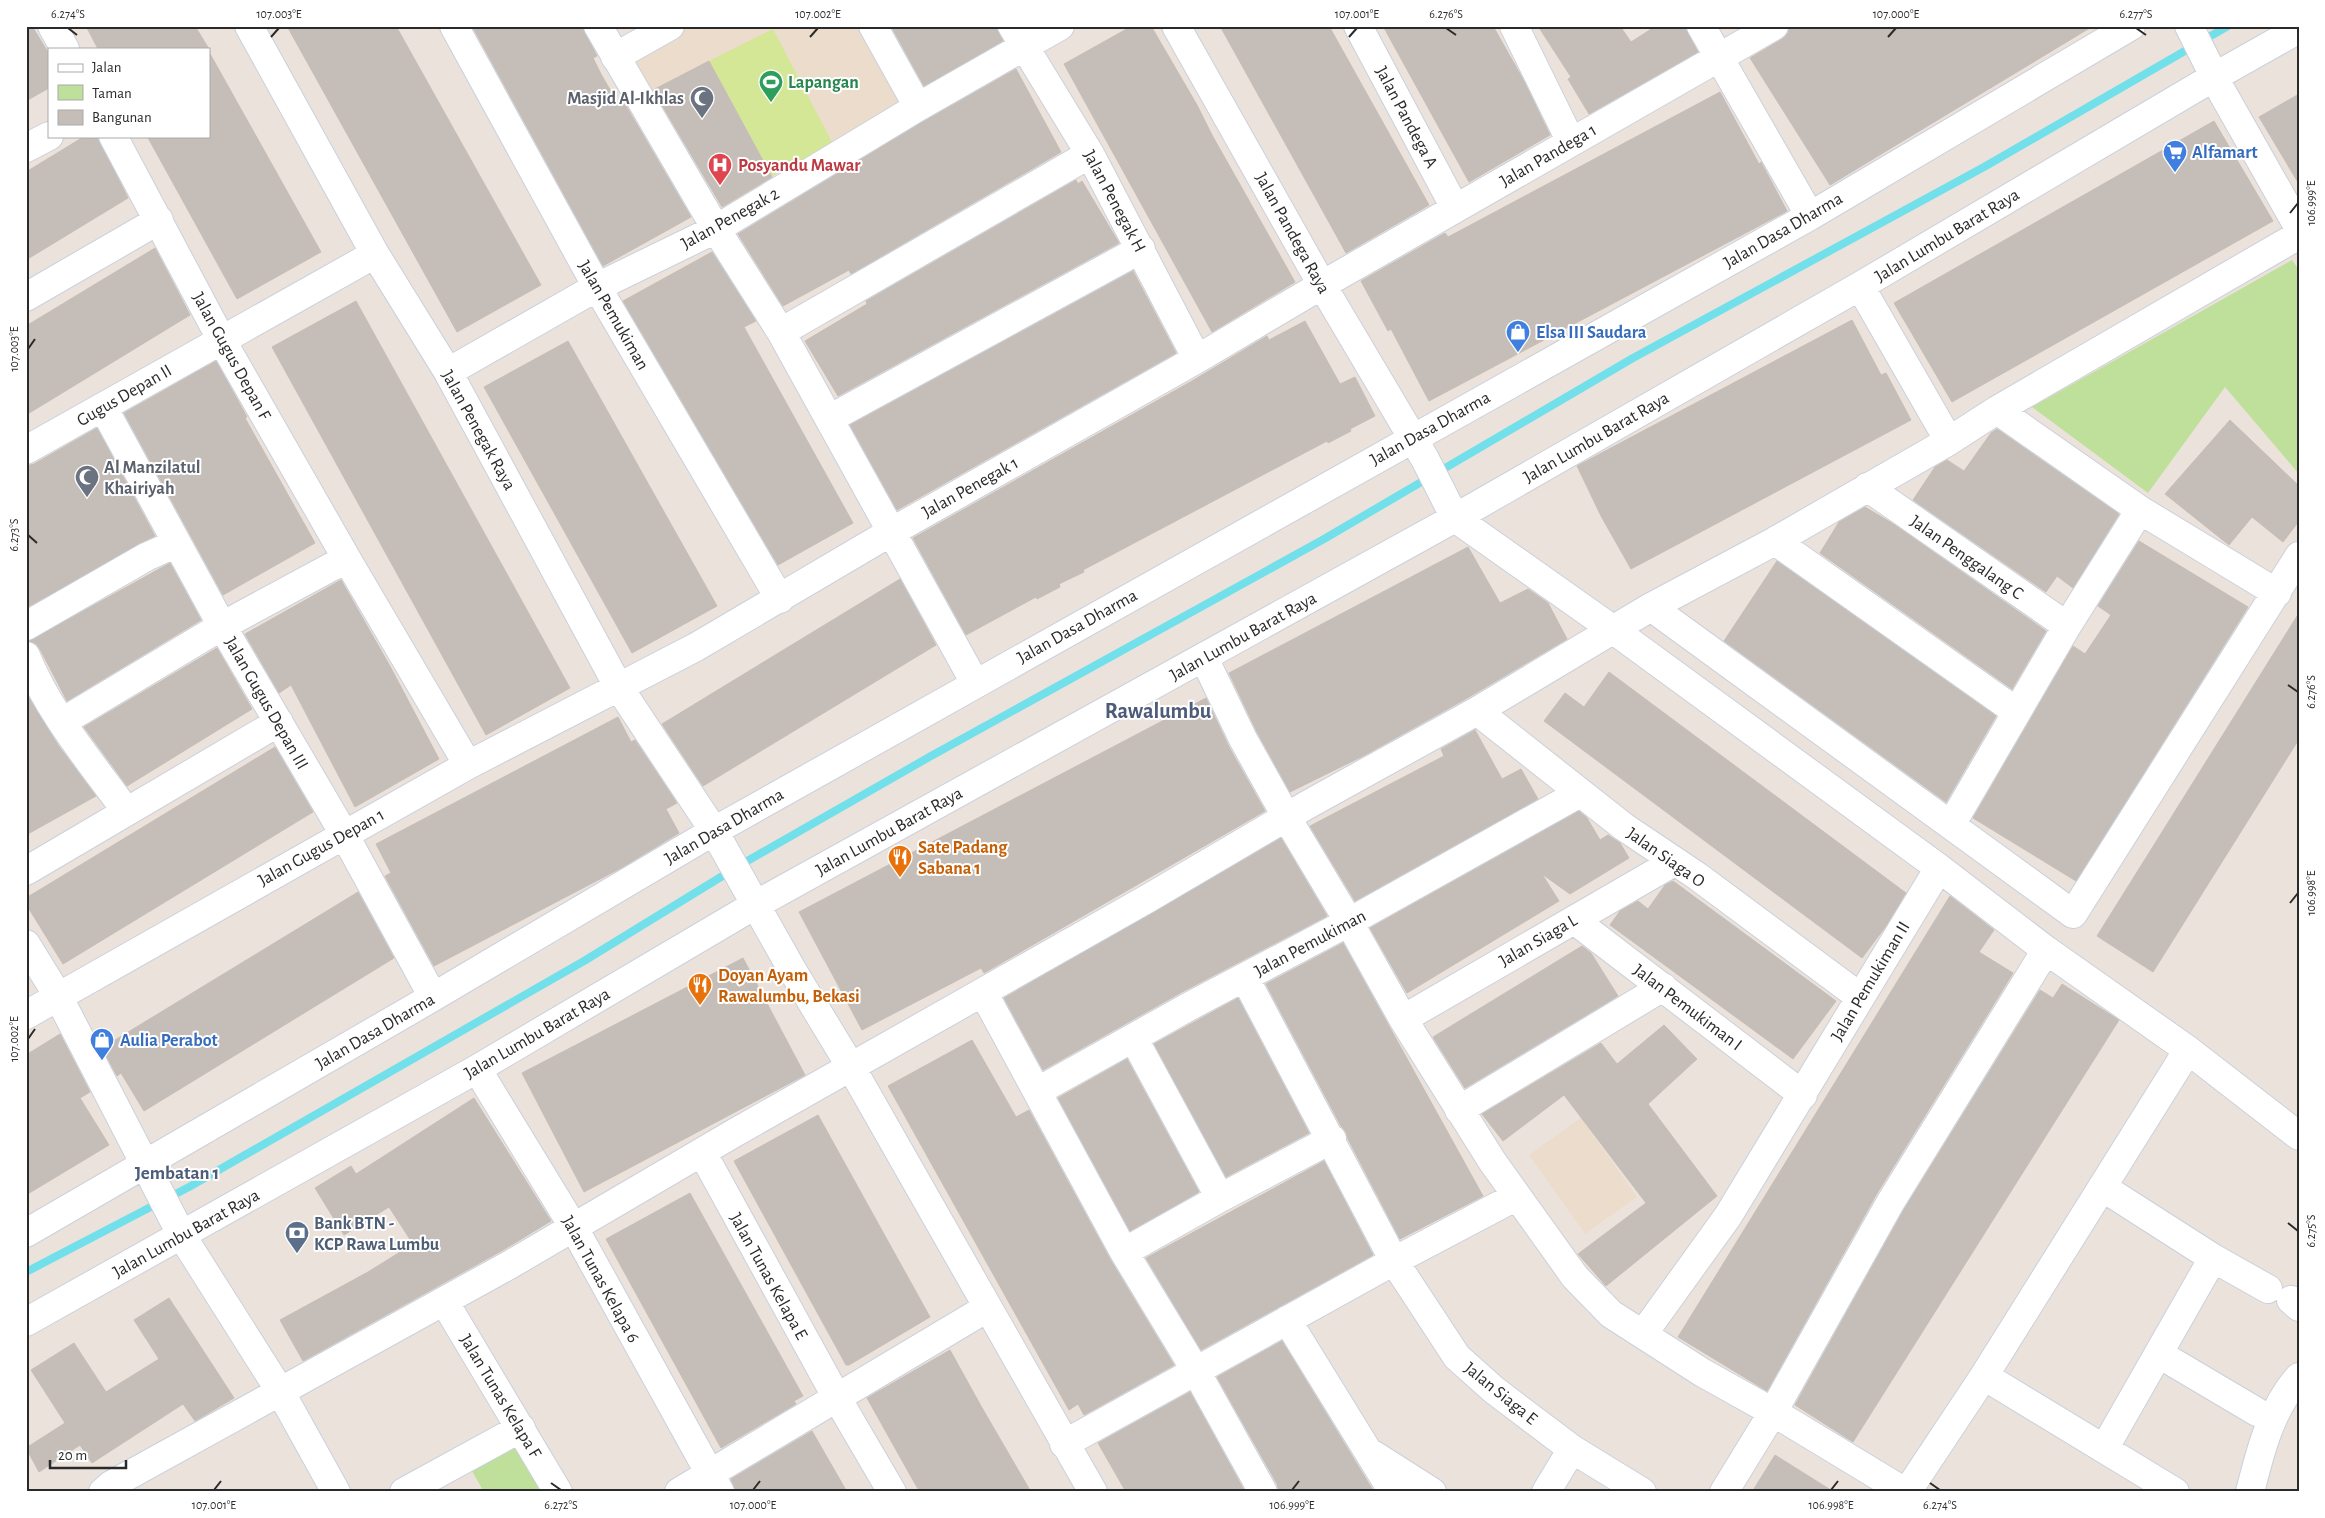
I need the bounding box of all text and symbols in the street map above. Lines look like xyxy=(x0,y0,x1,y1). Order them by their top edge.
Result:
text: 6.274°S xyxy=(51,8,85,20)
text: 107.003°E xyxy=(256,8,302,20)
text: 107.002°E xyxy=(795,8,841,20)
text: 107.001°E xyxy=(1335,8,1379,20)
text: 6.276°S xyxy=(1429,8,1463,20)
text: 107.000°E xyxy=(1873,8,1919,20)
text: 6.277°S xyxy=(2119,8,2153,20)
legend xyxy=(48,48,210,138)
text: Jalan xyxy=(92,60,122,75)
street label: Jalan Pandega A xyxy=(1372,64,1441,172)
sports icon: Lapangan xyxy=(758,69,784,103)
place label: Lapangan xyxy=(788,74,859,92)
mosque icon: Masjid Al-Ikhlas xyxy=(689,85,715,119)
text: Taman xyxy=(92,86,132,101)
place label: Masjid Al-Ikhlas xyxy=(567,90,684,108)
text: Bangunan xyxy=(92,110,152,125)
street label: Jalan Pandega 1 xyxy=(1497,121,1600,191)
supermarket icon: Alfamart xyxy=(2162,139,2188,173)
place label: Alfamart xyxy=(2192,144,2258,162)
street label: Jalan Penegak H xyxy=(1080,147,1149,256)
hospital icon: Posyandu Mawar xyxy=(707,152,733,186)
place label: Posyandu Mawar xyxy=(738,157,861,175)
street label: Jalan Pandega Raya xyxy=(1251,170,1333,297)
text: 106.999°E xyxy=(2305,180,2317,226)
street label: Jalan Penegak 2 xyxy=(678,185,782,253)
street label: Jalan Lumbu Barat Raya xyxy=(1872,186,2023,286)
street label: Jalan Dasa Dharma xyxy=(1721,190,1846,272)
street label: Jalan Pemukiman xyxy=(575,258,652,373)
street label: Jalan Gugus Depan F xyxy=(189,290,274,423)
shop icon: Elsa III Saudara xyxy=(1505,319,1531,353)
place label: Elsa III Saudara xyxy=(1536,324,1647,342)
text: 107.003°E xyxy=(8,326,20,372)
street label: Gugus Depan II xyxy=(74,361,175,430)
street label: Jalan Penegak Raya xyxy=(438,367,519,494)
street label: Jalan Dasa Dharma xyxy=(1368,389,1493,469)
street label: Jalan Lumbu Barat Raya xyxy=(1521,389,1672,487)
street label: Jalan Penegak 1 xyxy=(919,454,1022,522)
place label: Al Manzilatul Khairiyah xyxy=(104,459,201,498)
mosque icon: Al Manzilatul Khairiyah xyxy=(74,464,100,498)
street label: Jalan Penggalang C xyxy=(1907,512,2026,603)
text: 6.273°S xyxy=(8,518,20,551)
street label: Jalan Dasa Dharma xyxy=(1015,587,1140,667)
street label: Jalan Lumbu Barat Raya xyxy=(1167,589,1320,685)
street label: Jalan Gugus Depan III xyxy=(221,634,311,773)
text: 6.276°S xyxy=(2305,675,2317,709)
district label: Rawalumbu xyxy=(1105,700,1212,722)
street label: Jalan Lumbu Barat Raya xyxy=(813,784,966,880)
street label: Jalan Dasa Dharma xyxy=(662,786,787,868)
street label: Jalan Gugus Depan 1 xyxy=(255,806,388,890)
street label: Jalan Siaga O xyxy=(1623,824,1708,891)
place label: Sate Padang Sabana 1 xyxy=(918,839,1008,878)
restaurant icon: Sate Padang Sabana 1 xyxy=(887,844,913,878)
text: 106.998°E xyxy=(2305,870,2317,916)
street label: Jalan Pemukiman xyxy=(1252,907,1369,981)
street label: Jalan Siaga L xyxy=(1496,911,1581,970)
street label: Jalan Pemukiman II xyxy=(1828,919,1914,1044)
street label: Jalan Pemukiman I xyxy=(1630,961,1745,1054)
place label: Doyan Ayam Rawalumbu, Bekasi xyxy=(718,967,860,1006)
restaurant icon: Doyan Ayam Rawalumbu, Bekasi xyxy=(687,972,713,1006)
street label: Jalan Lumbu Barat Raya xyxy=(462,985,613,1083)
street label: Jalan Dasa Dharma xyxy=(313,991,438,1073)
text: 107.002°E xyxy=(8,1016,20,1062)
shop icon: Aulia Perabot xyxy=(89,1027,115,1061)
place label: Aulia Perabot xyxy=(120,1032,218,1050)
district label: Jembatan 1 xyxy=(135,1164,219,1183)
street label: Jalan Lumbu Barat Raya xyxy=(110,1186,263,1282)
street label: Jalan Tunas Kelapa E xyxy=(726,1210,811,1343)
street label: Jalan Tunas Kelapa 6 xyxy=(558,1213,642,1346)
text: 6.275°S xyxy=(2305,1214,2317,1248)
place label: Bank BTN - KCP Rawa Lumbu xyxy=(314,1215,440,1254)
bank icon: Bank BTN - KCP Rawa Lumbu xyxy=(284,1220,310,1254)
street label: Jalan Tunas Kelapa F xyxy=(456,1332,544,1462)
street label: Jalan Siaga E xyxy=(1460,1359,1540,1429)
scale bar xyxy=(50,1438,126,1470)
text: 20 m xyxy=(58,1448,87,1463)
text: 107.001°E xyxy=(192,1499,236,1511)
text: 6.272°S xyxy=(544,1499,578,1511)
text: 107.000°E xyxy=(730,1499,776,1511)
text: 106.999°E xyxy=(1269,1499,1315,1511)
text: 106.998°E xyxy=(1808,1499,1854,1511)
text: 6.274°S xyxy=(1923,1499,1957,1511)

